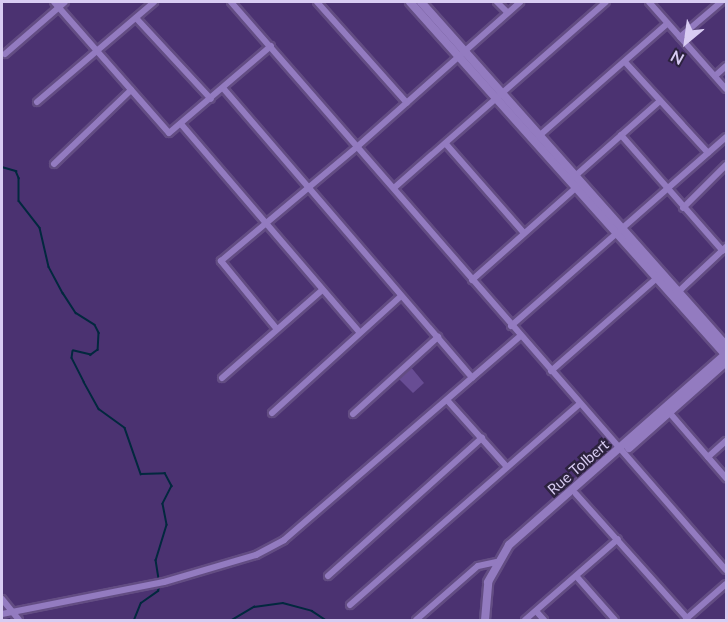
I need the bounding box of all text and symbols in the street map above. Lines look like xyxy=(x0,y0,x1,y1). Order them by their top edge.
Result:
north arrow xyxy=(656,12,716,72)
text: N xyxy=(667,47,687,69)
street label: Rue Tolbert xyxy=(544,435,612,499)

